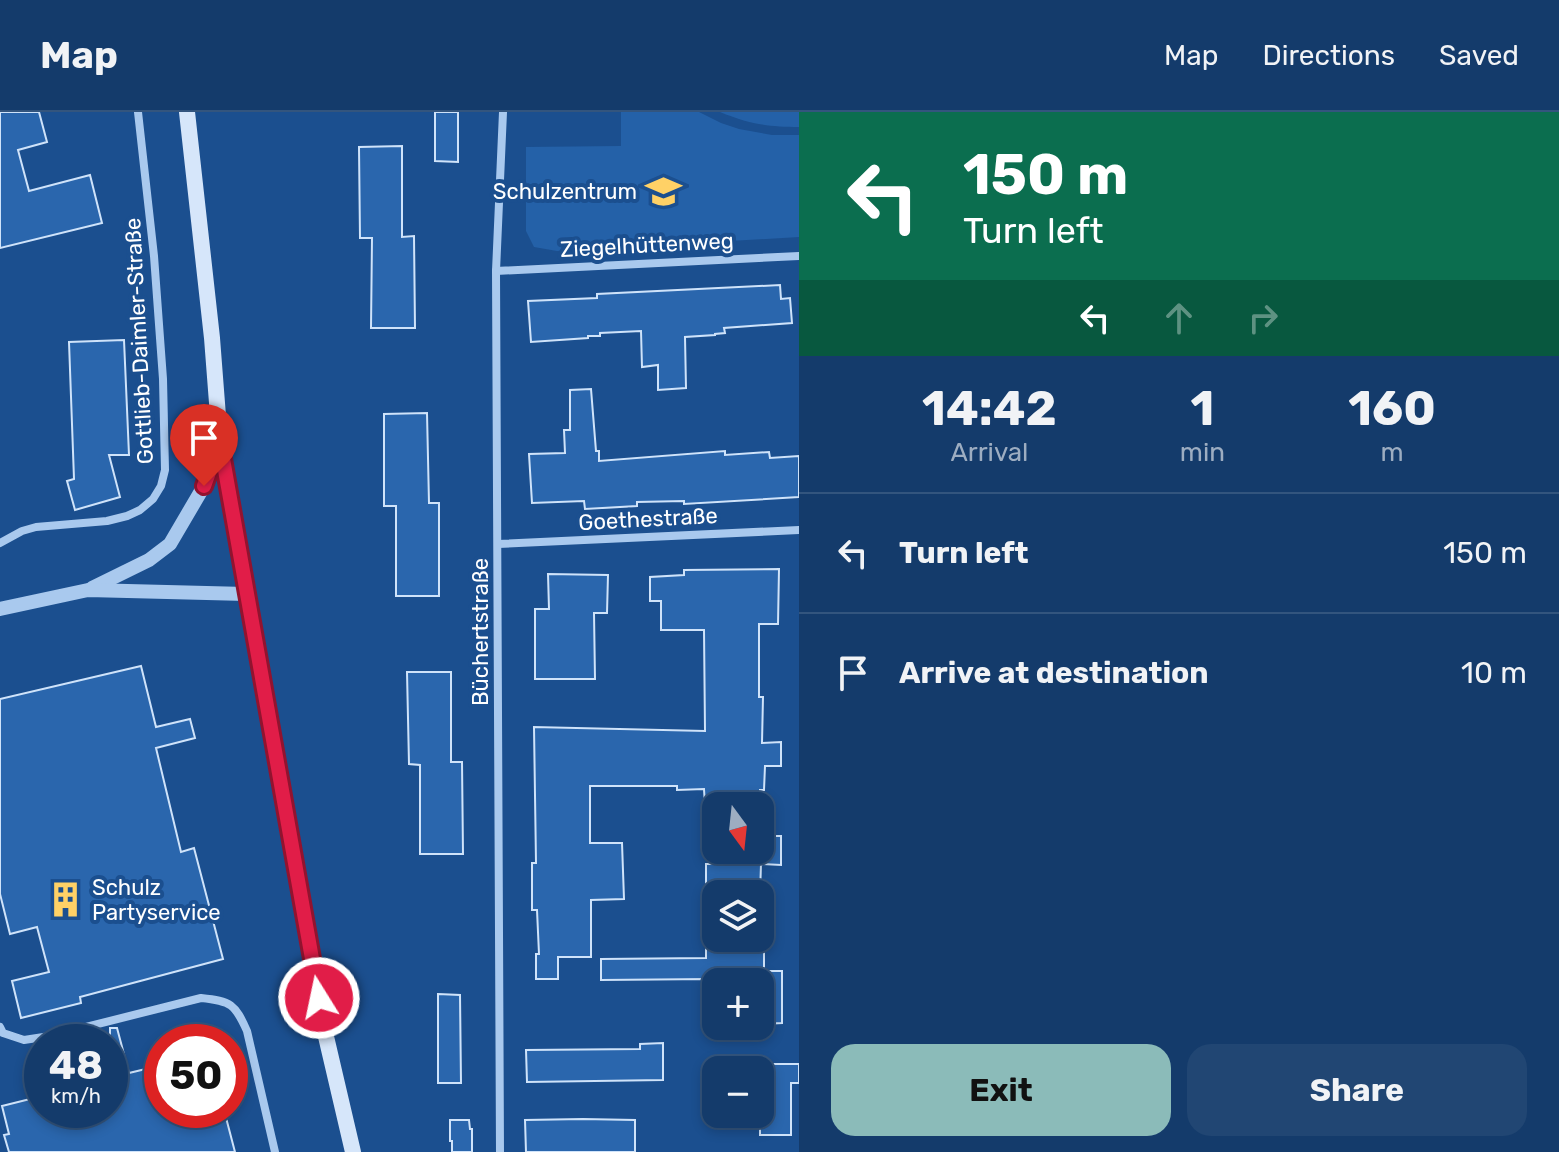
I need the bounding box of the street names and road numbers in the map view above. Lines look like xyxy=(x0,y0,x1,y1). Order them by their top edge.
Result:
street label: Gottlieb-Daimler-Straße xyxy=(119,217,159,465)
street label: Ziegelhüttenweg xyxy=(560,227,734,263)
street label: Goethestraße xyxy=(578,502,718,536)
street label: Büchertstraße xyxy=(467,558,494,706)

